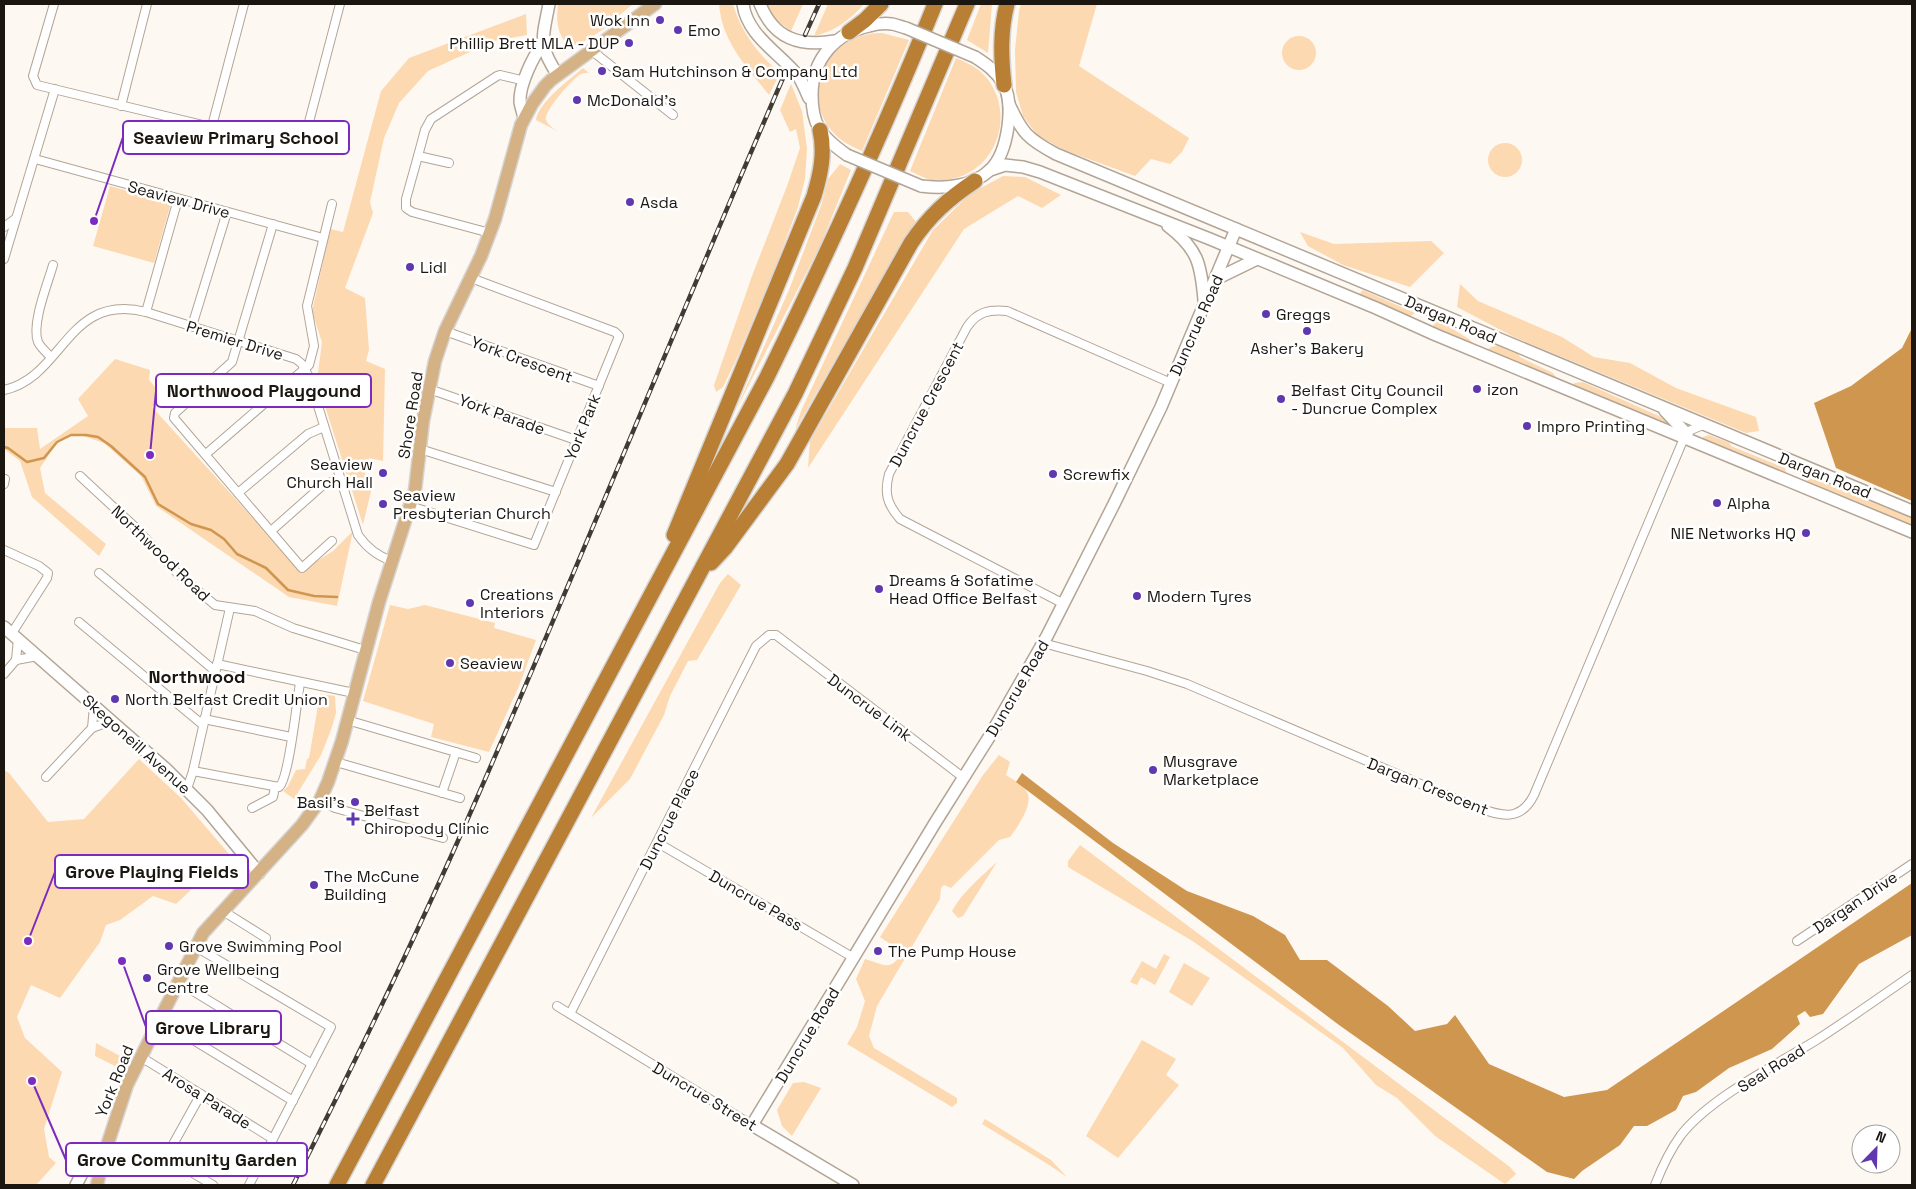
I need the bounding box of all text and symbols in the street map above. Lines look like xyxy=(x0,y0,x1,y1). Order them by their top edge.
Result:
place label: Wok Inn xyxy=(590,10,650,31)
marker: Wok Inn xyxy=(654,14,666,26)
place label: Emo xyxy=(688,20,721,41)
marker: Emo xyxy=(672,24,684,36)
place label: Phillip Brett MLA - DUP xyxy=(449,33,619,54)
marker: Phillip Brett MLA - DUP xyxy=(623,37,635,49)
place label: Sam Hutchinson & Company Ltd xyxy=(612,61,858,82)
marker: Sam Hutchinson & Company Ltd xyxy=(596,65,608,77)
place label: McDonald's xyxy=(587,90,677,111)
marker: McDonald's xyxy=(571,94,583,106)
callout: Seaview Primary School xyxy=(123,121,349,154)
text: Seaview Primary School xyxy=(133,126,339,149)
street label: Seaview Drive xyxy=(125,176,232,223)
place label: Asda xyxy=(640,192,678,213)
marker: Asda xyxy=(624,196,636,208)
place label: Lidl xyxy=(420,257,447,278)
marker: Lidl xyxy=(404,261,416,273)
street label: Duncrue Road xyxy=(1165,271,1228,379)
street label: Dargan Road xyxy=(1401,291,1500,348)
place label: Greggs xyxy=(1276,304,1331,325)
marker: Greggs xyxy=(1260,308,1272,320)
street label: Premier Drive xyxy=(184,316,286,365)
marker: Asher's Bakery xyxy=(1301,325,1313,337)
street label: York Crescent xyxy=(468,331,576,388)
street label: Duncrue Crescent xyxy=(885,338,968,471)
place label: Asher's Bakery xyxy=(1250,338,1364,359)
street label: Shore Road xyxy=(393,370,428,460)
callout: Northwood Playgound xyxy=(156,374,371,407)
text: Northwood Playgound xyxy=(167,379,361,402)
place label: izon xyxy=(1487,379,1519,400)
place label: Belfast City Council - Duncrue Complex xyxy=(1291,380,1443,419)
marker: izon xyxy=(1471,383,1483,395)
street label: York Parade xyxy=(456,389,548,440)
street label: York Park xyxy=(560,390,606,464)
marker: Belfast City Council - Duncrue Complex xyxy=(1275,393,1287,405)
place label: Impro Printing xyxy=(1537,416,1645,437)
marker: Impro Printing xyxy=(1521,420,1533,432)
street label: Dargan Road xyxy=(1775,447,1874,504)
place label: Seaview Church Hall xyxy=(286,454,373,493)
place label: Screwfix xyxy=(1063,464,1130,485)
marker: Seaview Church Hall xyxy=(377,467,389,479)
marker: Screwfix xyxy=(1047,468,1059,480)
place label: Seaview Presbyterian Church xyxy=(393,485,551,524)
place label: Alpha xyxy=(1727,493,1770,514)
marker: Alpha xyxy=(1711,497,1723,509)
marker: Seaview Presbyterian Church xyxy=(377,498,389,510)
street label: Northwood Road xyxy=(107,501,215,606)
place label: NIE Networks HQ xyxy=(1670,523,1796,544)
marker: NIE Networks HQ xyxy=(1800,527,1812,539)
place label: Dreams & Sofatime Head Office Belfast xyxy=(889,570,1038,609)
marker: Dreams & Sofatime Head Office Belfast xyxy=(873,583,885,595)
place label: Creations Interiors xyxy=(480,584,554,623)
place label: Modern Tyres xyxy=(1147,586,1252,607)
marker: Modern Tyres xyxy=(1131,590,1143,602)
marker: Creations Interiors xyxy=(464,597,476,609)
street label: Duncrue Road xyxy=(981,636,1054,740)
place label: Seaview xyxy=(460,653,523,674)
marker: Seaview xyxy=(444,657,456,669)
district label: Northwood xyxy=(148,665,246,688)
street label: Duncrue Link xyxy=(823,669,916,746)
place label: North Belfast Credit Union xyxy=(125,689,328,710)
street label: Skegoneill Avenue xyxy=(78,690,195,799)
marker: North Belfast Credit Union xyxy=(109,693,121,705)
place label: Musgrave Marketplace xyxy=(1163,751,1259,790)
street label: Dargan Crescent xyxy=(1364,753,1491,820)
marker: Musgrave Marketplace xyxy=(1147,764,1159,776)
street label: Duncrue Place xyxy=(635,765,704,873)
place label: Basil's xyxy=(297,792,345,813)
marker: Basil's xyxy=(349,796,361,808)
place label: Belfast Chiropody Clinic xyxy=(364,800,489,839)
marker: Belfast Chiropody Clinic xyxy=(346,812,360,826)
callout: Grove Playing Fields xyxy=(55,855,248,888)
text: Grove Playing Fields xyxy=(65,860,239,883)
street label: Duncrue Pass xyxy=(705,865,806,936)
place label: The McCune Building xyxy=(324,866,420,905)
street label: Dargan Drive xyxy=(1809,867,1901,938)
marker: The McCune Building xyxy=(308,879,320,891)
place label: Grove Swimming Pool xyxy=(179,936,342,957)
marker: Grove Swimming Pool xyxy=(163,940,175,952)
place label: The Pump House xyxy=(888,941,1016,962)
marker: The Pump House xyxy=(872,945,884,957)
place label: Grove Wellbeing Centre xyxy=(157,959,280,998)
marker: Grove Wellbeing Centre xyxy=(141,972,153,984)
street label: Duncrue Road xyxy=(770,983,844,1087)
callout: Grove Library xyxy=(146,1011,281,1044)
text: Grove Library xyxy=(155,1016,271,1039)
street label: Seal Road xyxy=(1734,1039,1809,1097)
street label: York Road xyxy=(90,1042,138,1120)
street label: Duncrue Street xyxy=(649,1057,761,1136)
street label: Arosa Parade xyxy=(159,1063,255,1134)
north arrow xyxy=(1851,1124,1901,1174)
text: N xyxy=(1873,1127,1889,1147)
callout: Grove Community Garden xyxy=(66,1143,307,1176)
text: Grove Community Garden xyxy=(77,1148,297,1171)

